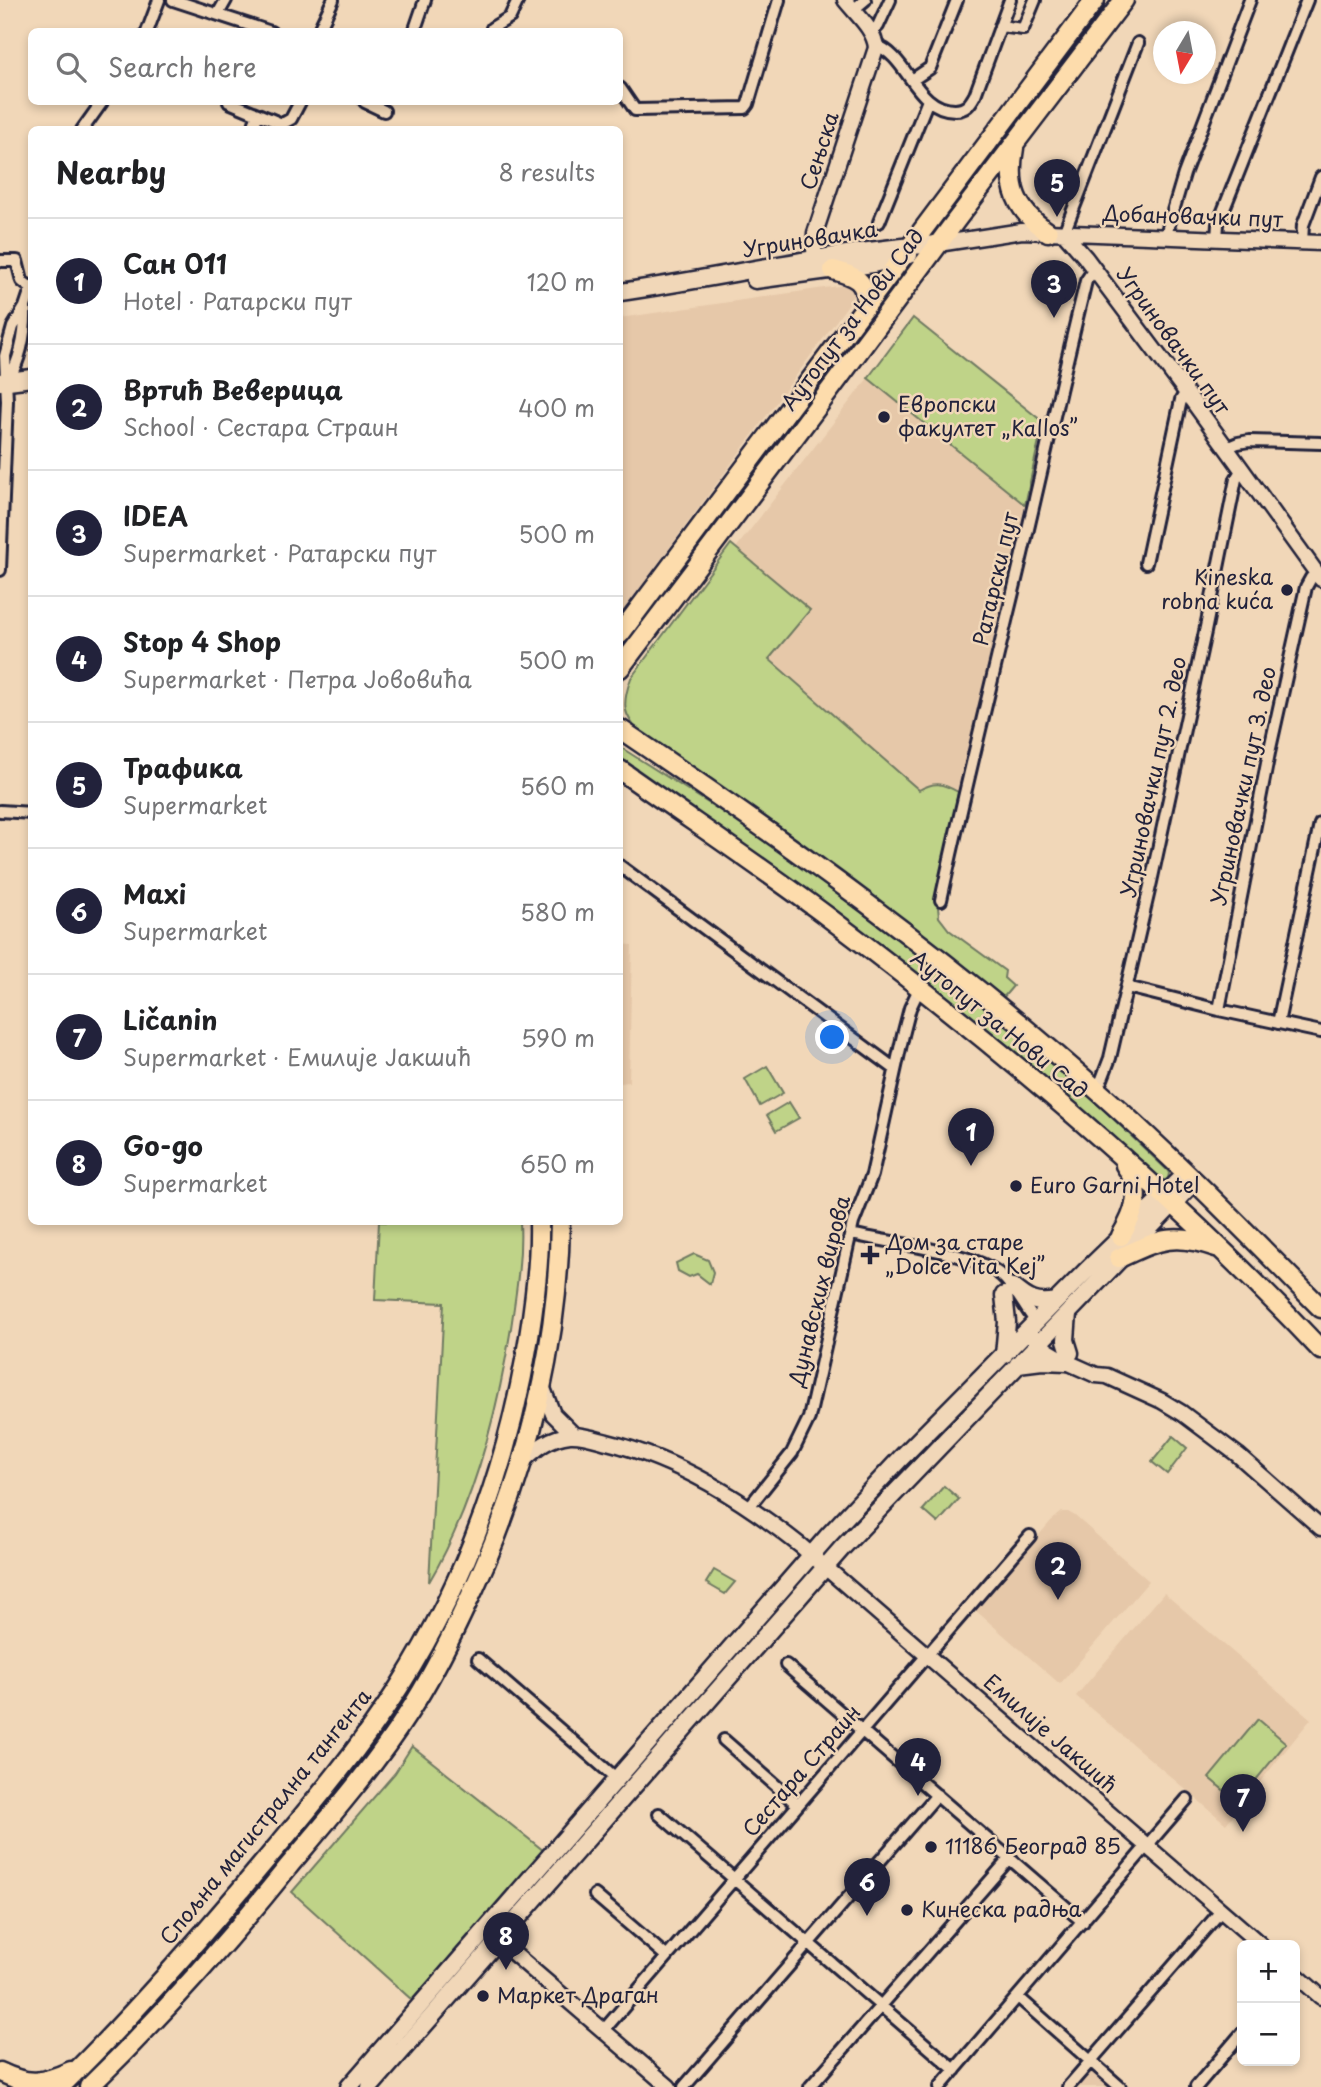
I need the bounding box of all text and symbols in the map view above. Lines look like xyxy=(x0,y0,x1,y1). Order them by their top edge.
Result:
north arrow xyxy=(1153,21,1216,84)
search box xyxy=(28,28,623,105)
text: Search here xyxy=(108,47,257,86)
icon: search xyxy=(52,48,90,86)
street label: Сењска xyxy=(790,107,846,194)
text: Nearby xyxy=(56,149,166,194)
text: 8 results xyxy=(499,154,595,189)
pin: 5 xyxy=(1034,159,1080,217)
street label: Добановачки пут xyxy=(1101,196,1285,234)
street label: Угриновачка xyxy=(740,211,880,264)
street label: Аутопут за Нови Сад xyxy=(772,221,931,416)
text: Сан 011 xyxy=(123,244,227,283)
street label: Угриновачки пут xyxy=(1110,259,1240,421)
pin: 3 xyxy=(1031,260,1077,318)
text: 1 xyxy=(74,264,85,299)
text: 120 m xyxy=(527,264,595,299)
text: Hotel · Ратарски пут xyxy=(123,283,352,318)
text: Вртић Веверица xyxy=(123,370,343,409)
place label: Европски факултет „Kallos” xyxy=(898,387,1078,443)
text: 2 xyxy=(71,390,87,425)
text: 400 m xyxy=(518,390,595,425)
text: School · Сестара Страин xyxy=(123,409,399,444)
marker: Европски факултет „Kallos” xyxy=(876,409,892,425)
text: IDEA xyxy=(123,496,188,535)
street label: Ратарски пут xyxy=(963,508,1025,649)
text: 3 xyxy=(71,516,87,551)
text: 500 m xyxy=(518,516,595,551)
text: Supermarket · Ратарски пут xyxy=(123,535,437,570)
place label: Kineska robna kuća xyxy=(1161,560,1273,616)
marker: Kineska robna kuća xyxy=(1279,582,1295,598)
text: Stop 4 Shop xyxy=(123,622,281,661)
text: 4 xyxy=(71,642,87,677)
text: 500 m xyxy=(518,642,595,677)
street label: Угриновачки пут 2. део xyxy=(1111,653,1193,900)
text: Supermarket · Петра Јововића xyxy=(123,661,472,696)
street label: Угриновачки пут 3. део xyxy=(1201,663,1283,908)
text: Трафика xyxy=(123,748,243,787)
text: 5 xyxy=(72,768,86,803)
text: 560 m xyxy=(520,768,595,803)
text: Supermarket xyxy=(123,787,267,822)
text: Maxi xyxy=(123,874,186,913)
text: 6 xyxy=(71,894,87,929)
text: 580 m xyxy=(520,894,595,929)
text: Supermarket xyxy=(123,913,267,948)
street label: Аутопут за Нови Сад xyxy=(905,942,1096,1105)
text: Ličanin xyxy=(123,1000,218,1039)
text: 7 xyxy=(72,1020,86,1055)
text: 590 m xyxy=(521,1020,595,1055)
your location xyxy=(815,1020,849,1054)
text: Supermarket · Емилије Јакшић xyxy=(123,1039,471,1074)
pin: 1 xyxy=(948,1108,994,1166)
text: Go-go xyxy=(123,1126,203,1165)
text: 8 xyxy=(72,1146,86,1181)
text: 650 m xyxy=(520,1146,595,1181)
text: Supermarket xyxy=(123,1165,267,1200)
place label: Euro Garni Hotel xyxy=(1030,1168,1199,1200)
marker: Euro Garni Hotel xyxy=(1008,1178,1024,1194)
street label: Дунавских вирова xyxy=(779,1192,857,1390)
place label: Дом за старе „Dolce Vita Kej” xyxy=(885,1225,1045,1281)
marker: Дом за старе „Dolce Vita Kej” xyxy=(860,1245,880,1265)
pin: 2 xyxy=(1035,1542,1081,1600)
street label: Емилије Јакшић xyxy=(977,1665,1125,1800)
street label: Спољна магистрална тангента xyxy=(151,1681,378,1951)
street label: Сестара Страин xyxy=(734,1696,867,1843)
pin: 4 xyxy=(895,1738,941,1796)
pin: 7 xyxy=(1220,1774,1266,1832)
place label: 11186 Београд 85 xyxy=(945,1829,1121,1861)
marker: 11186 Београд 85 xyxy=(923,1839,939,1855)
pin: 6 xyxy=(844,1858,890,1916)
place label: Кинеска радња xyxy=(921,1892,1082,1924)
marker: Кинеска радња xyxy=(899,1902,915,1918)
pin: 8 xyxy=(483,1912,529,1970)
map controls xyxy=(1237,1940,1300,2066)
button: + xyxy=(1237,1940,1300,2003)
place label: Маркет Драган xyxy=(497,1978,659,2010)
marker: Маркет Драган xyxy=(475,1988,491,2004)
button: − xyxy=(1237,2003,1300,2066)

